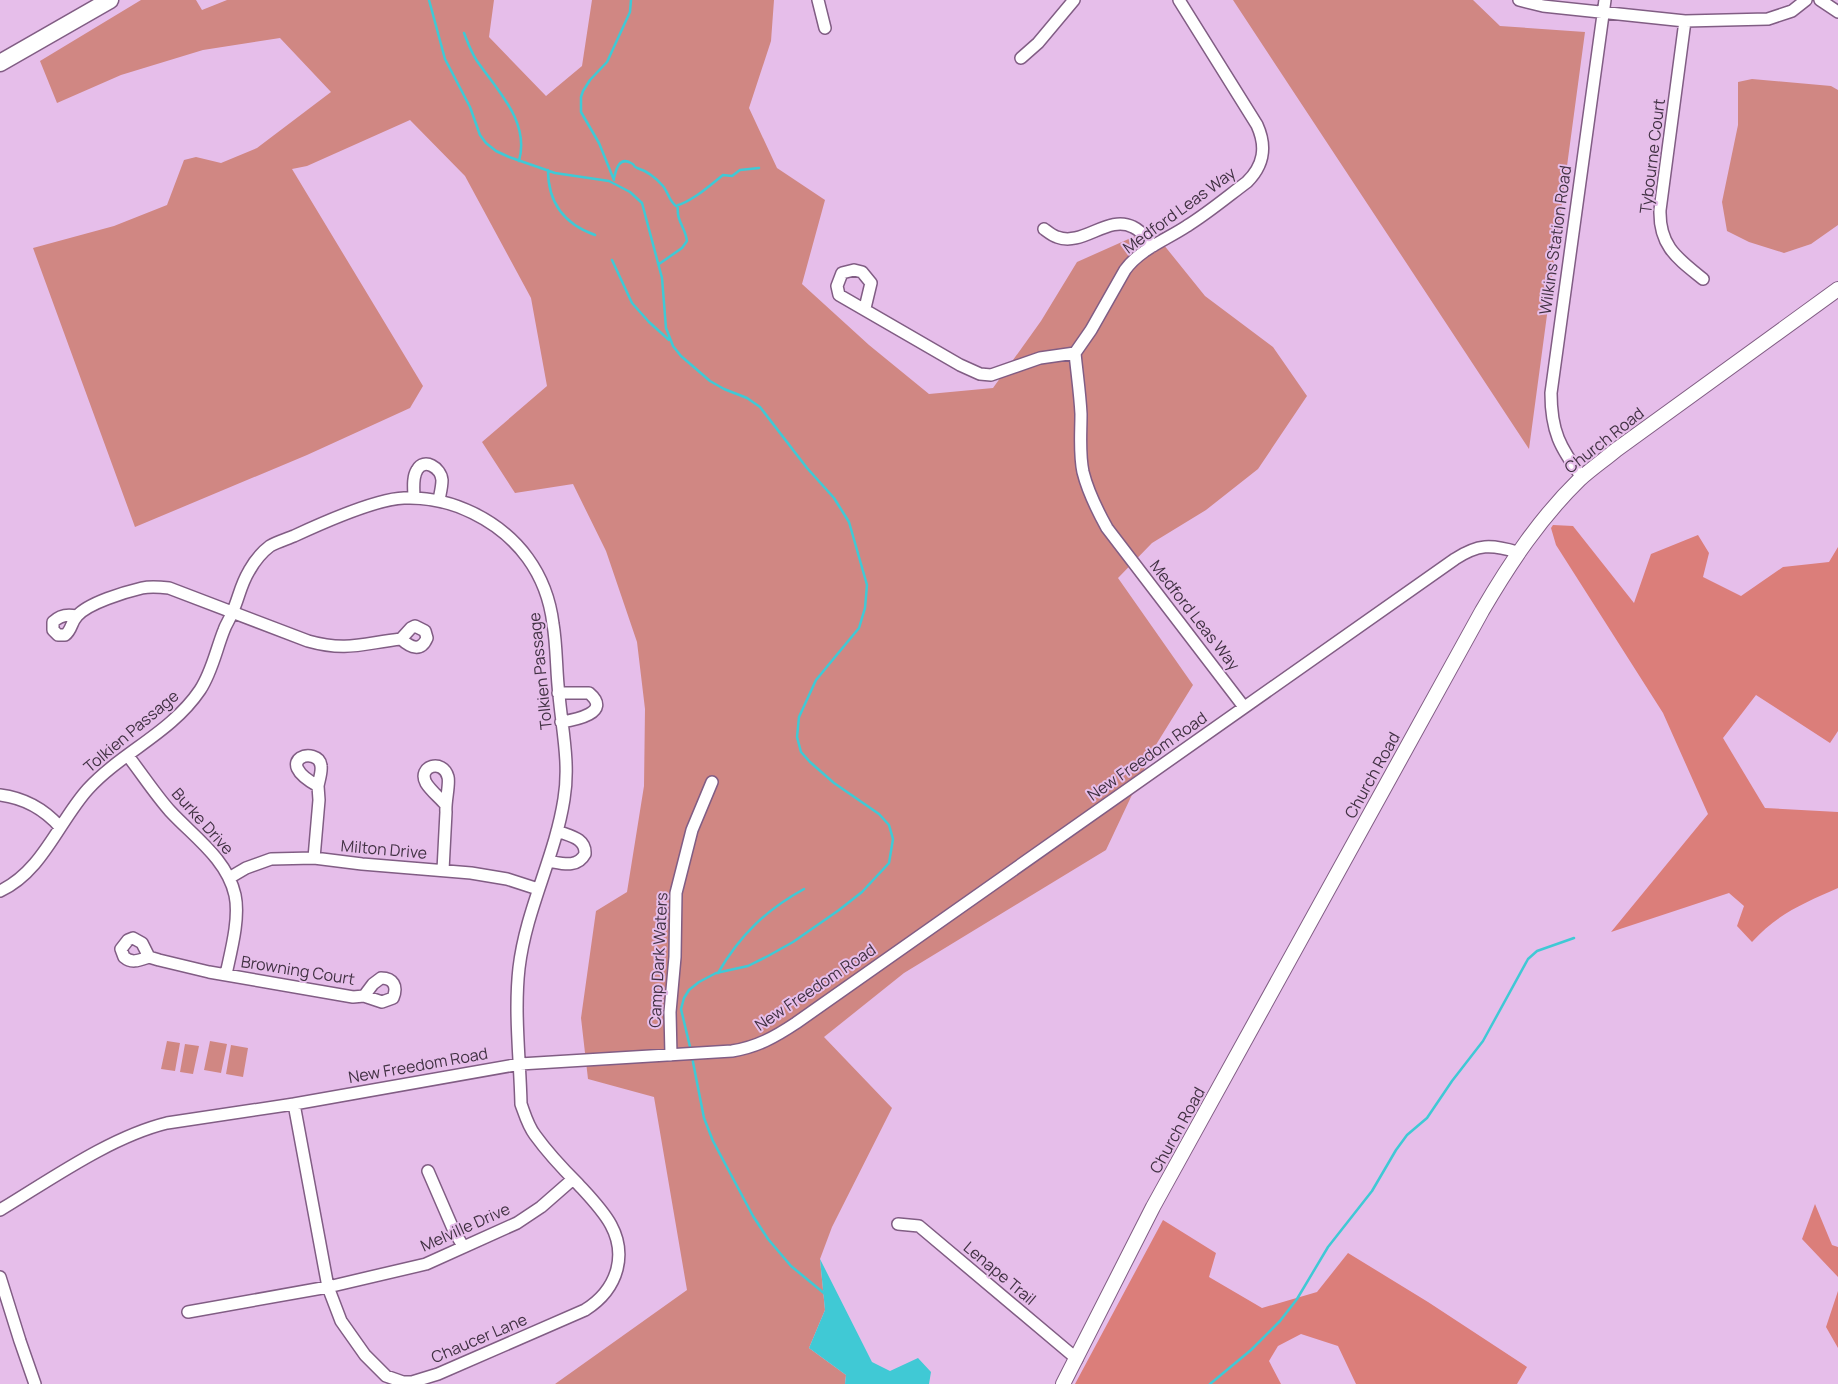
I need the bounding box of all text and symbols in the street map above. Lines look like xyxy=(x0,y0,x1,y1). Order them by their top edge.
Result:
street label: Tybourne Court xyxy=(1634,97,1670,215)
street label: Medford Leas Way xyxy=(1118,161,1240,258)
street label: Wilkins Station Road xyxy=(1534,164,1576,316)
street label: Church Road xyxy=(1560,402,1648,478)
street label: Medford Leas Way xyxy=(1145,555,1245,675)
street label: Tolkien Passage xyxy=(523,611,557,731)
street label: Tolkien Passage xyxy=(79,685,183,777)
street label: New Freedom Road xyxy=(1083,706,1211,806)
street label: Church Road xyxy=(1339,728,1405,822)
street label: Burke Drive xyxy=(167,783,239,859)
street label: Milton Drive xyxy=(340,834,428,864)
street label: Camp Dark Waters xyxy=(643,892,673,1028)
street label: New Freedom Road xyxy=(750,938,880,1036)
street label: Browning Court xyxy=(240,950,356,990)
street label: New Freedom Road xyxy=(346,1042,490,1088)
street label: Church Road xyxy=(1144,1083,1210,1177)
street label: Melville Drive xyxy=(417,1197,513,1257)
street label: Lenape Trail xyxy=(959,1236,1041,1310)
street label: Chaucer Lane xyxy=(428,1308,530,1368)

